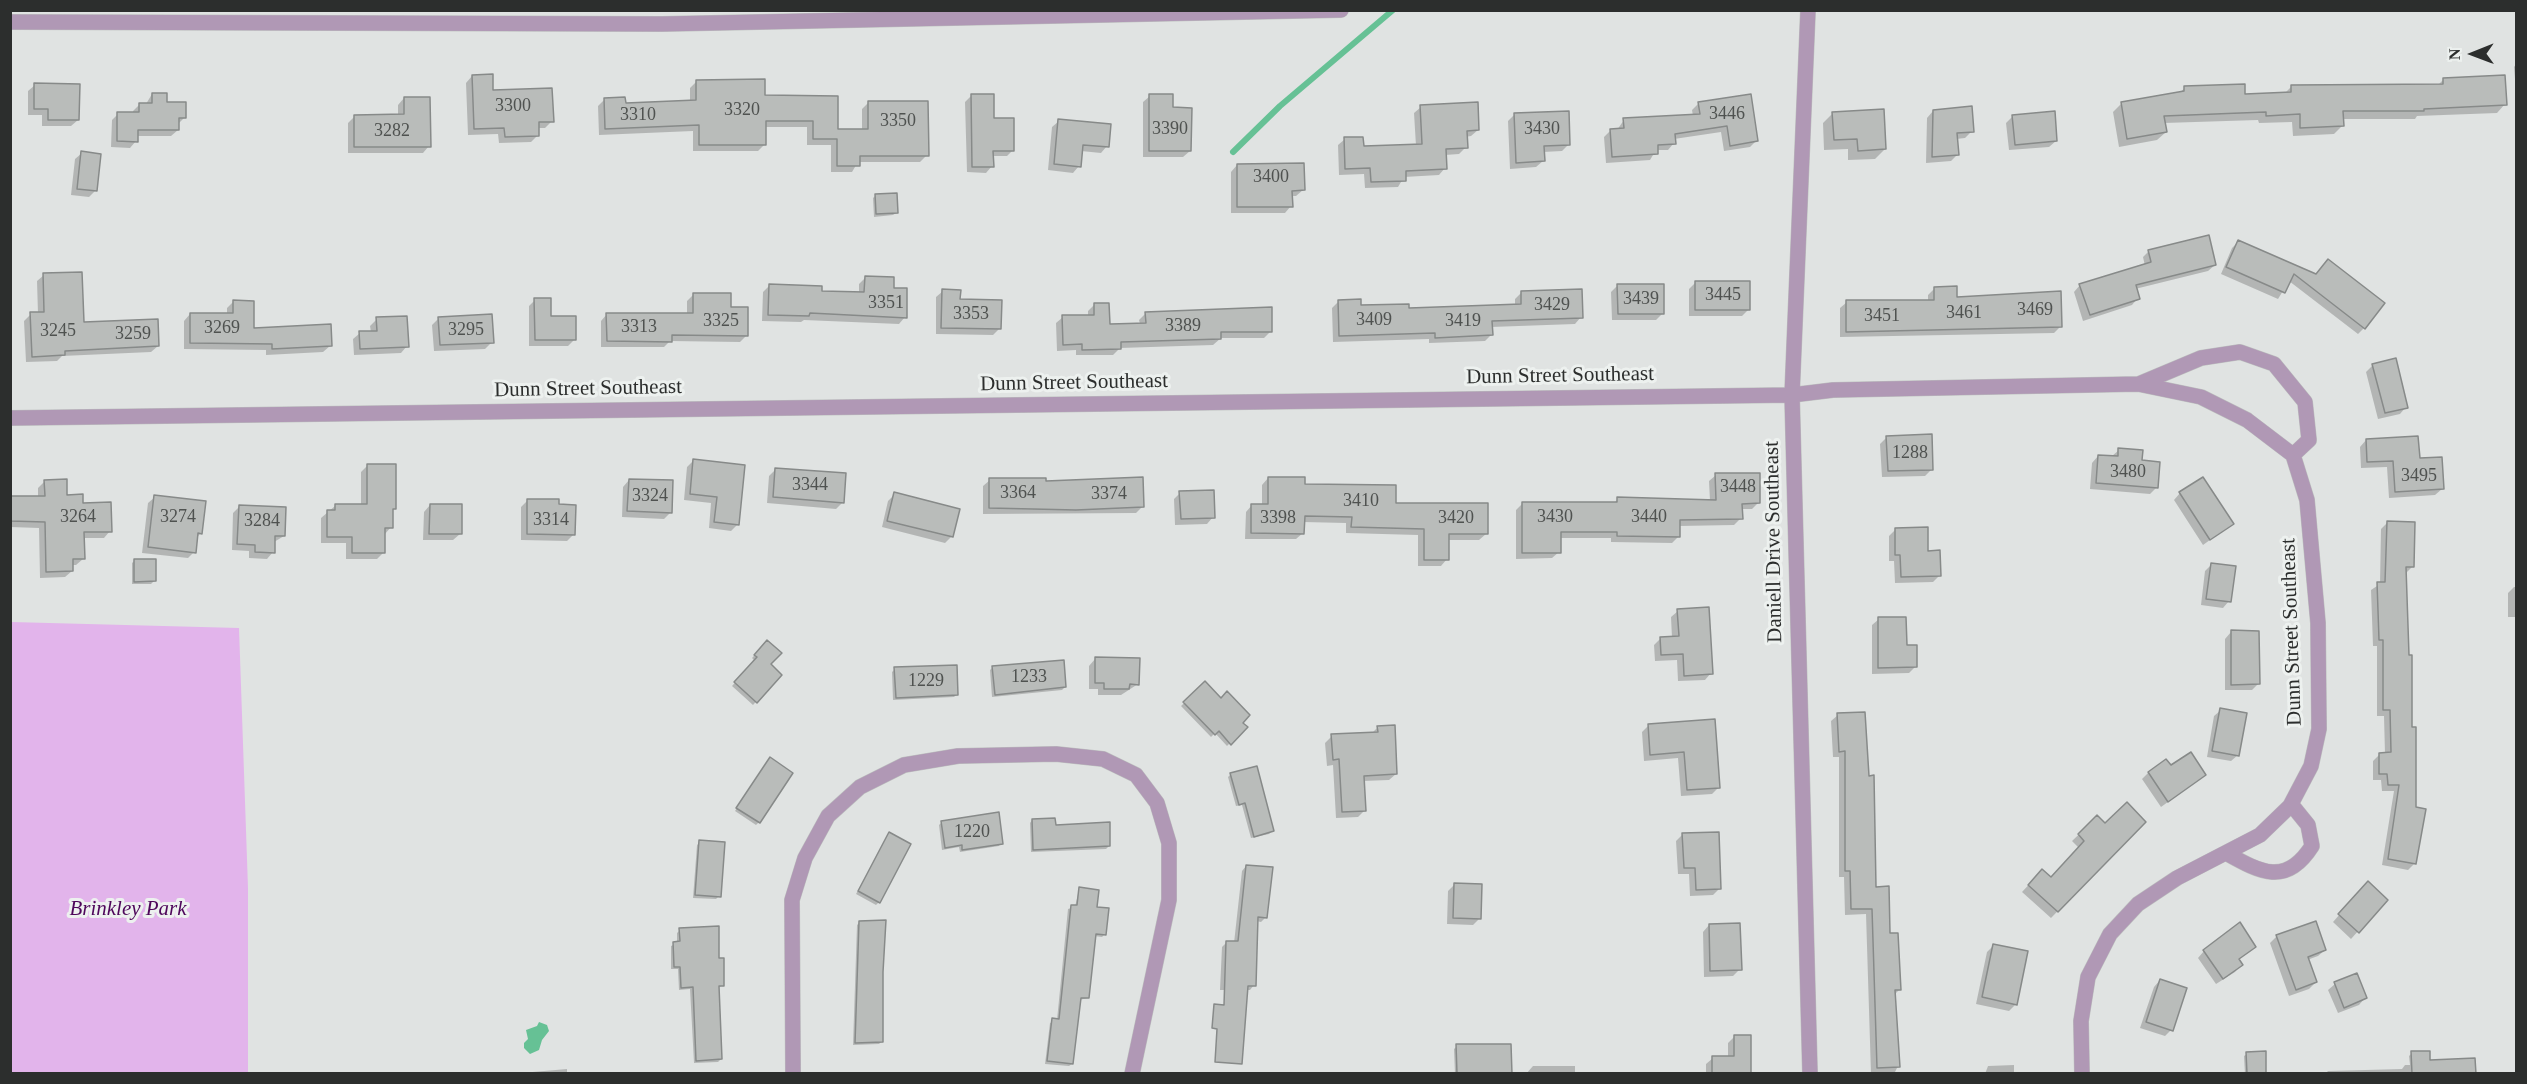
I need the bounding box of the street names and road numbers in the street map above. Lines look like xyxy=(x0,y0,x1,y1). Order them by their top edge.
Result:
street label: Dunn Street Southeast xyxy=(1466,362,1654,390)
street label: Dunn Street Southeast xyxy=(980,369,1168,397)
street label: Dunn Street Southeast xyxy=(494,375,682,403)
street label: Daniell Drive Southeast xyxy=(1760,441,1788,643)
street label: Dunn Street Southeast xyxy=(2276,538,2308,726)

